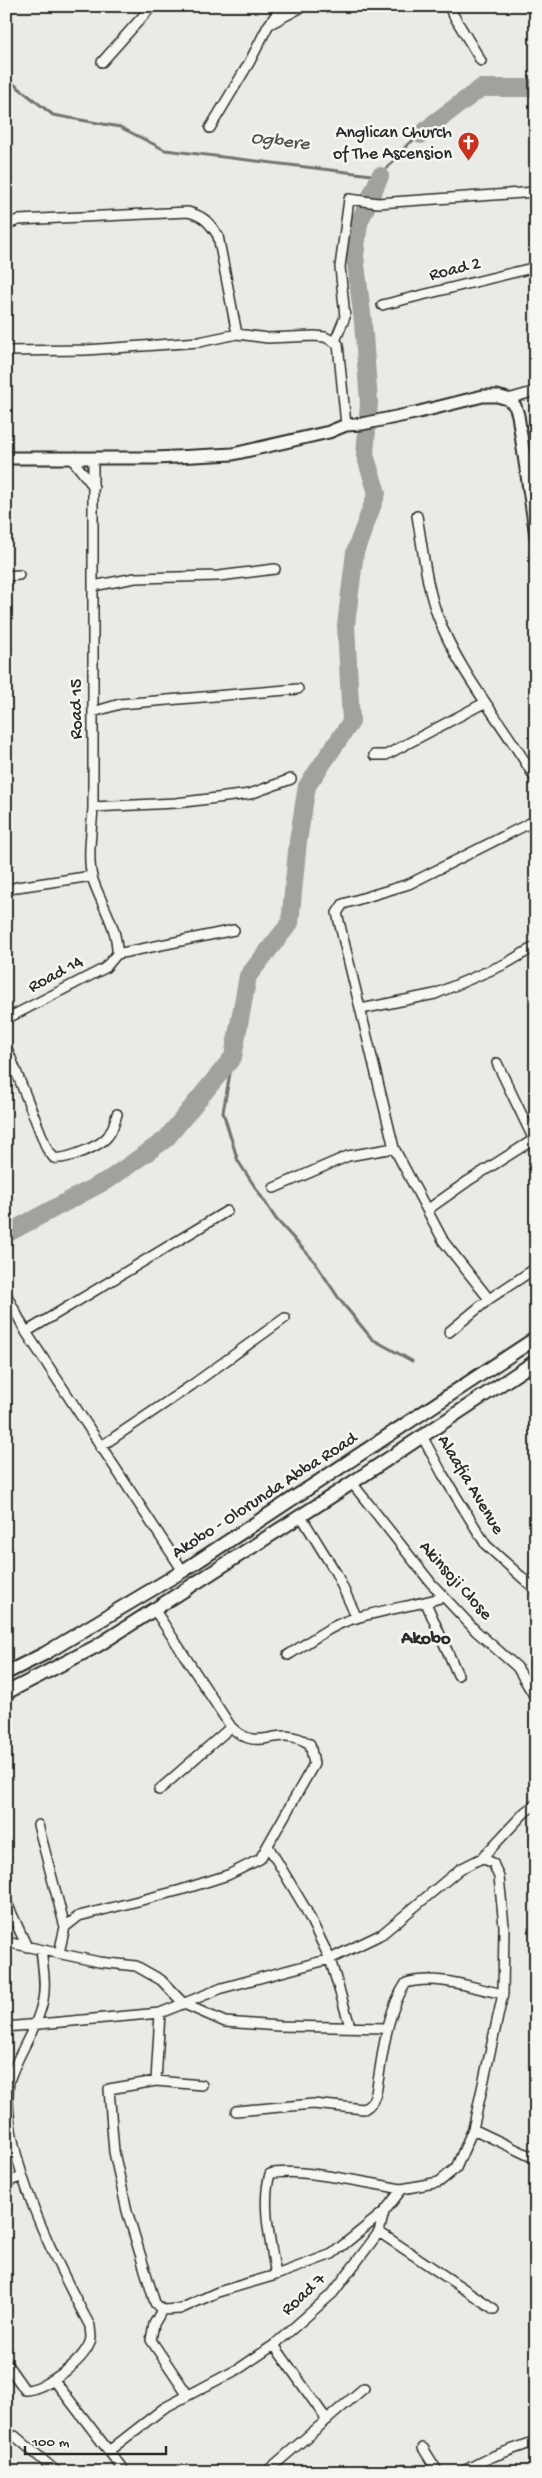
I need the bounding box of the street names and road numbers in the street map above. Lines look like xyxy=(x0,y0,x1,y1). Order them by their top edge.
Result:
street label: Road 2 xyxy=(427,253,483,287)
street label: Road 15 xyxy=(67,679,88,739)
street label: Road 14 xyxy=(25,952,88,998)
street label: Akobo - Olorunda Abba Road xyxy=(168,1427,363,1564)
street label: Alaafia Avenue xyxy=(432,1431,508,1539)
street label: Akinsoji Close xyxy=(414,1537,497,1626)
street label: Road 7 xyxy=(277,2269,331,2321)

